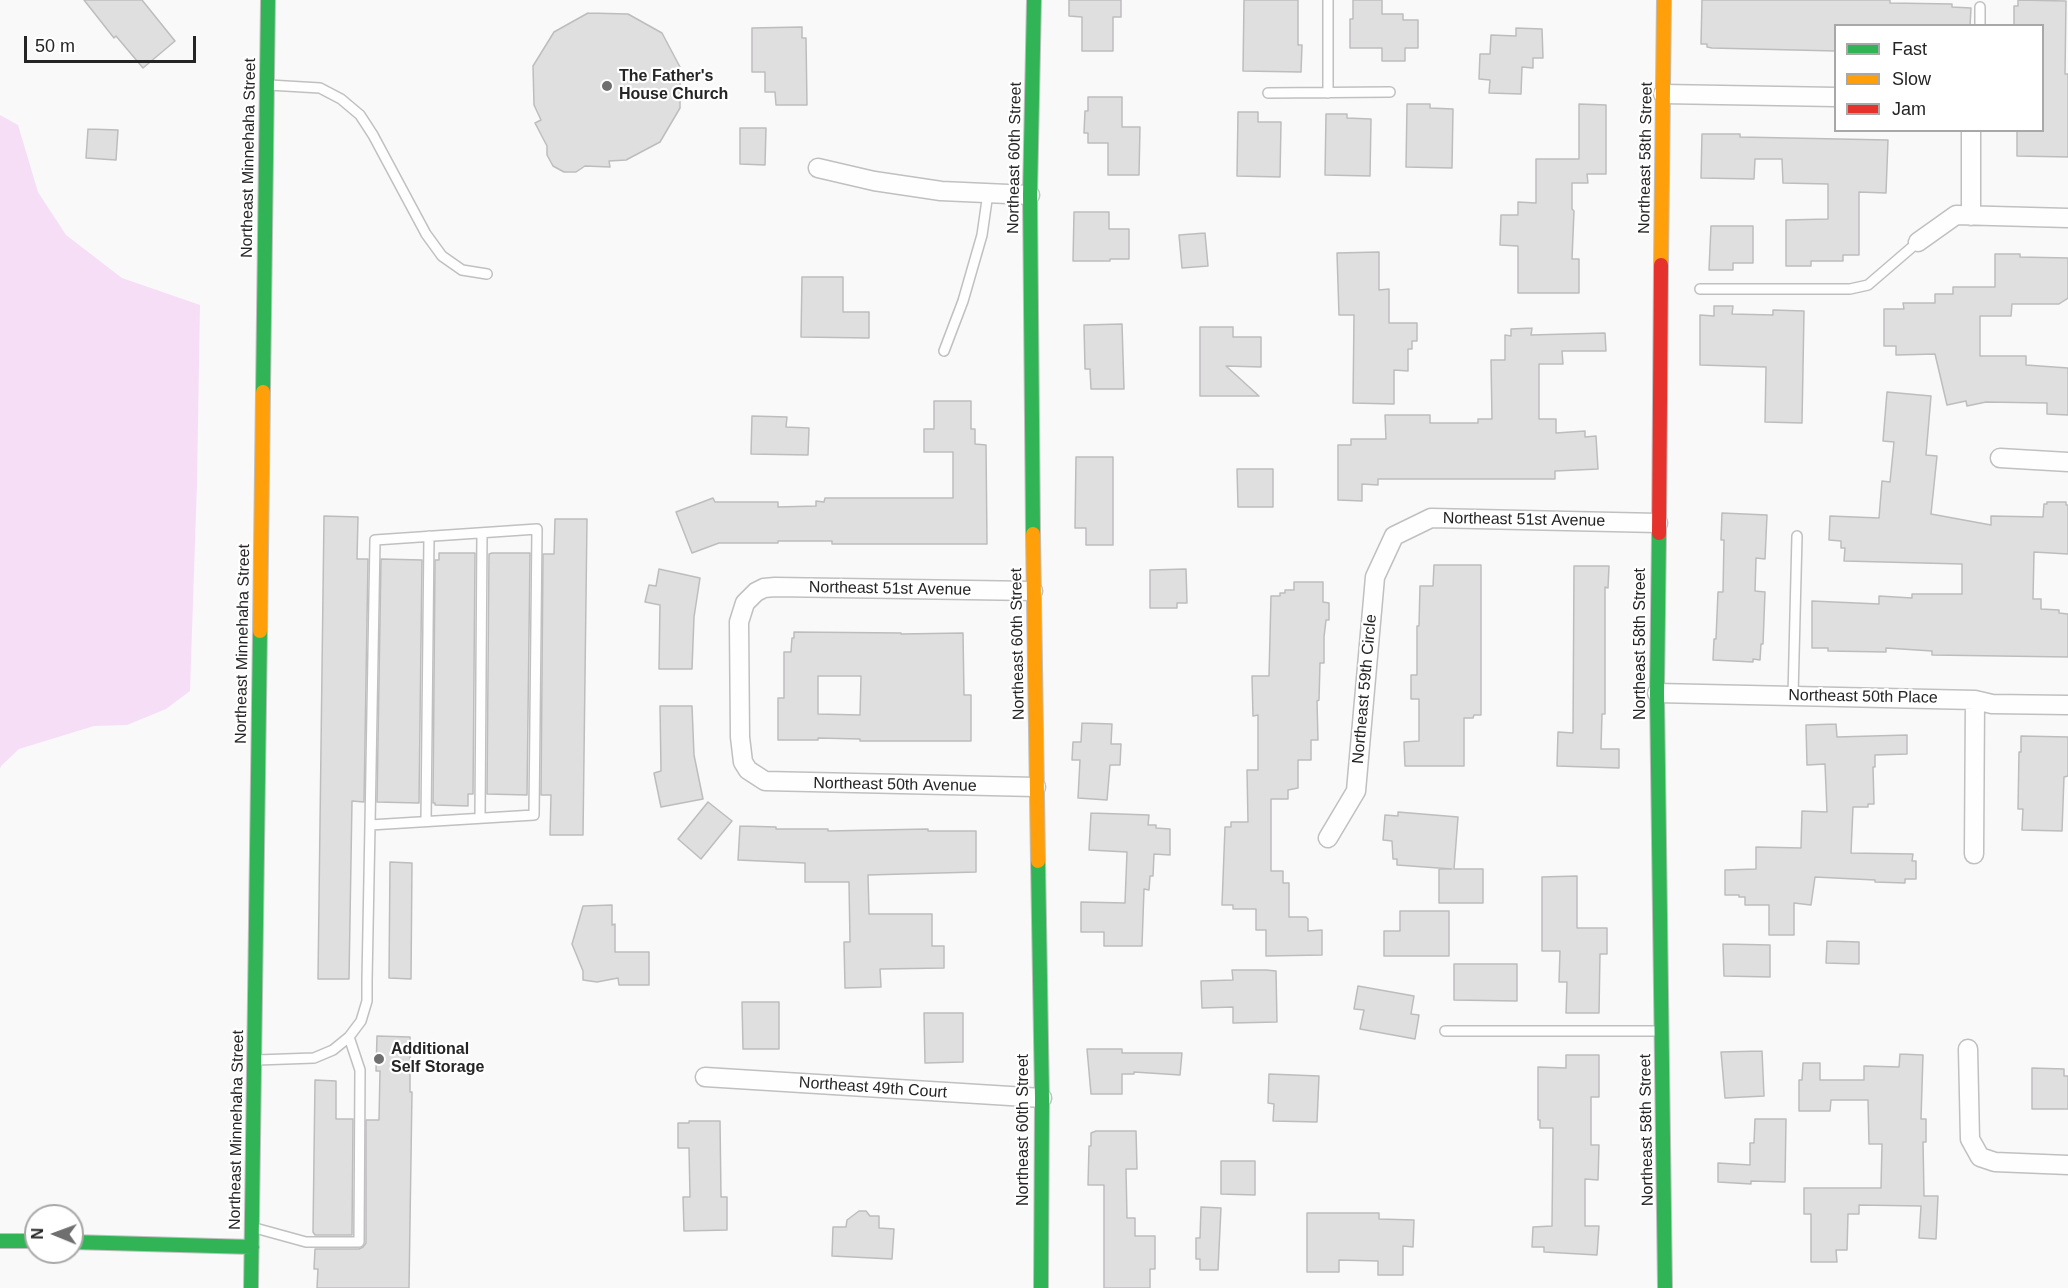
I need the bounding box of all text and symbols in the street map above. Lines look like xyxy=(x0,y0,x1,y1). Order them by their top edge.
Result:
scale bar xyxy=(27,24,200,62)
legend xyxy=(1834,24,2044,132)
text: 50 m xyxy=(35,36,75,56)
text: Fast xyxy=(1892,39,1927,59)
street label: Northeast Minnehaha Street xyxy=(238,58,260,258)
place label: The Father's House Church xyxy=(619,67,728,105)
text: Slow xyxy=(1892,69,1931,89)
marker: The Father's House Church xyxy=(600,79,614,93)
street label: Northeast 60th Street xyxy=(1004,82,1026,234)
street label: Northeast 58th Street xyxy=(1635,82,1657,234)
text: Jam xyxy=(1892,99,1926,119)
street label: Northeast 51st Avenue xyxy=(1443,509,1605,531)
street label: Northeast Minnehaha Street xyxy=(232,544,254,744)
street label: Northeast 60th Street xyxy=(1007,568,1029,720)
street label: Northeast 58th Street xyxy=(1631,568,1651,720)
street label: Northeast 51st Avenue xyxy=(809,578,971,600)
street label: Northeast 59th Circle xyxy=(1349,613,1381,765)
street label: Northeast 50th Place xyxy=(1788,686,1938,708)
street label: Northeast 50th Avenue xyxy=(813,774,977,796)
street label: Northeast Minnehaha Street xyxy=(226,1030,248,1230)
place label: Additional Self Storage xyxy=(391,1040,484,1078)
marker: Additional Self Storage xyxy=(372,1052,386,1066)
street label: Northeast 60th Street xyxy=(1014,1054,1034,1206)
street label: Northeast 58th Street xyxy=(1636,1054,1658,1206)
street label: Northeast 49th Court xyxy=(798,1073,948,1103)
north arrow xyxy=(24,1204,84,1264)
text: N xyxy=(29,1228,46,1240)

